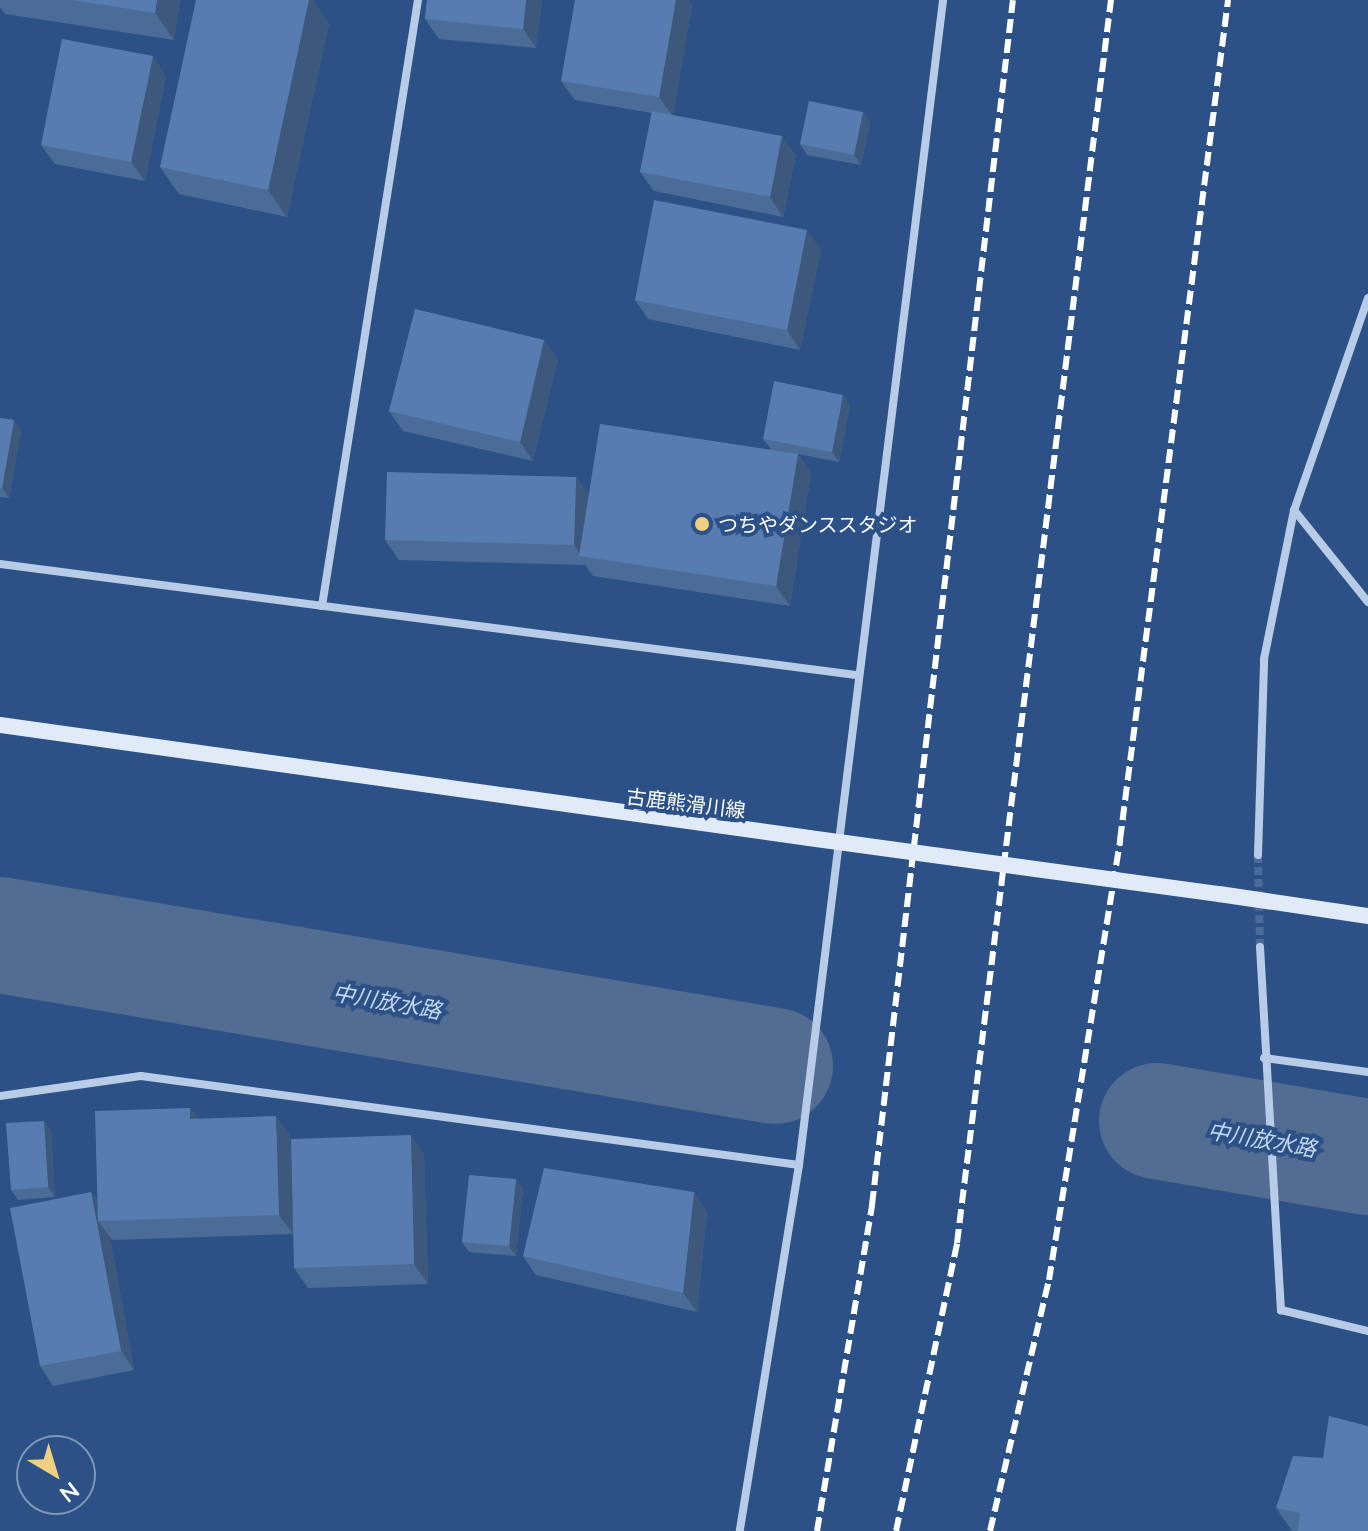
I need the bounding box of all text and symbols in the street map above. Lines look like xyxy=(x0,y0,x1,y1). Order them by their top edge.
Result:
place label: つちやダンススタジオ xyxy=(718,512,918,536)
marker: つちやダンススタジオ xyxy=(693,515,711,533)
street label: 古鹿熊滑川線 xyxy=(625,784,747,822)
water label: 中川放水路 xyxy=(331,978,443,1024)
water label: 中川放水路 xyxy=(1206,1116,1318,1162)
north arrow xyxy=(16,1435,96,1515)
text: N xyxy=(55,1477,85,1509)

